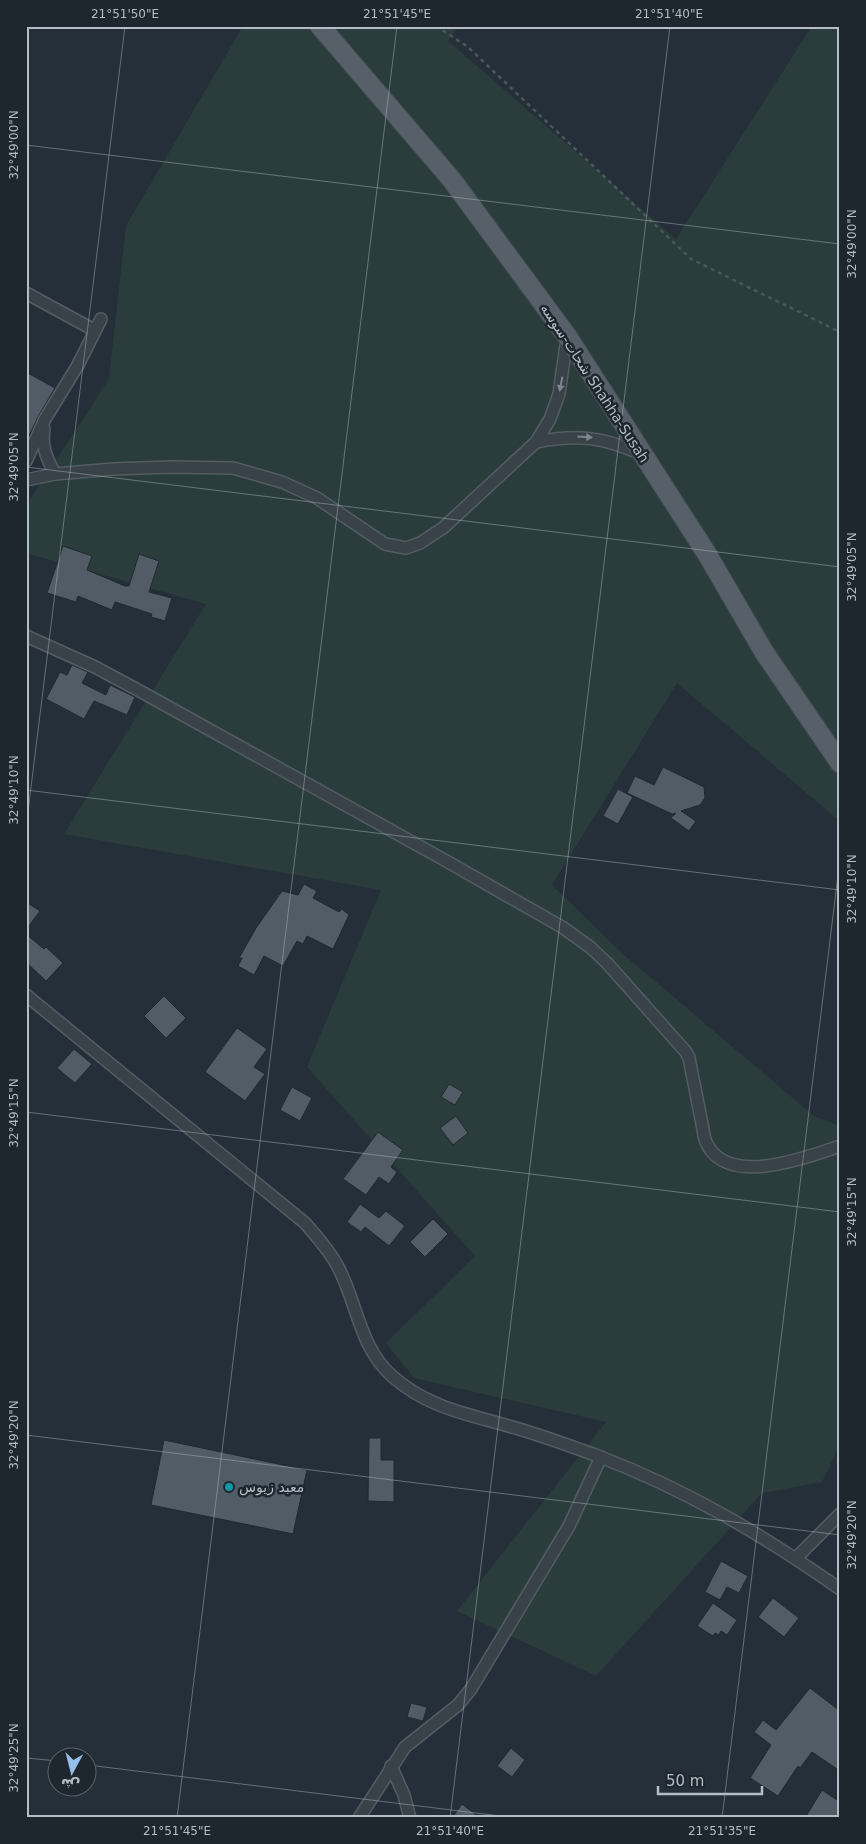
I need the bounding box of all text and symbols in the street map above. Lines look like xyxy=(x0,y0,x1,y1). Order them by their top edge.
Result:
text: 21°51'50"E xyxy=(91,7,159,21)
text: 21°51'45"E xyxy=(363,7,431,21)
text: 21°51'40"E xyxy=(635,7,703,21)
text: 32°49'00"N xyxy=(7,110,21,180)
text: 32°49'00"N xyxy=(845,209,859,279)
street label: شحات-سوسه Shahha-Susah xyxy=(537,301,652,466)
one-way arrow xyxy=(557,376,565,392)
text: 32°49'05"N xyxy=(7,432,21,502)
one-way arrow xyxy=(577,434,593,442)
text: 32°49'05"N xyxy=(845,532,859,602)
text: 32°49'10"N xyxy=(7,755,21,825)
text: 32°49'10"N xyxy=(845,854,859,924)
text: 32°49'15"N xyxy=(7,1078,21,1148)
text: 32°49'15"N xyxy=(845,1177,859,1247)
text: 32°49'20"N xyxy=(7,1400,21,1470)
place label: معبد زيوس xyxy=(239,1479,304,1496)
marker: معبد زيوس xyxy=(223,1481,235,1493)
text: 32°49'20"N xyxy=(845,1500,859,1570)
text: 32°49'25"N xyxy=(7,1723,21,1793)
north arrow xyxy=(48,1746,98,1796)
scale bar xyxy=(658,1764,762,1796)
text: 50 m xyxy=(666,1772,704,1790)
text: ش xyxy=(60,1776,81,1794)
text: 21°51'45"E xyxy=(143,1824,211,1838)
text: 21°51'40"E xyxy=(416,1824,484,1838)
text: 21°51'35"E xyxy=(688,1824,756,1838)

